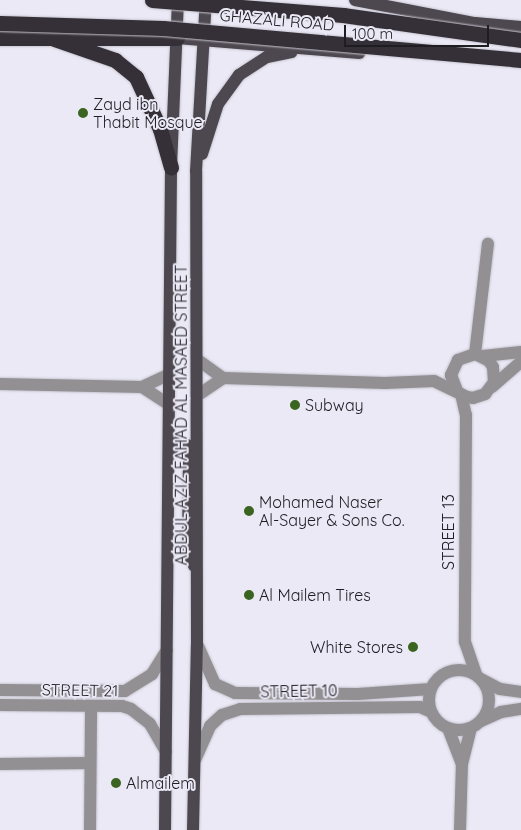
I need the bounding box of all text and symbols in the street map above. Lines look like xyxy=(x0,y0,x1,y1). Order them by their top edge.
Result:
street label: GHAZALI ROAD xyxy=(219,5,335,35)
scale bar xyxy=(346,15,491,47)
text: 100 m xyxy=(352,24,393,43)
place label: Zayd ibn Thabit Mosque xyxy=(93,94,203,132)
marker: Zayd ibn Thabit Mosque xyxy=(77,107,89,119)
street label: ABDUL AZIZ FAHAD AL MASAED STREET xyxy=(171,265,191,565)
place label: Subway xyxy=(305,395,364,415)
marker: Subway xyxy=(289,399,301,411)
place label: Mohamed Naser Al-Sayer & Sons Co. xyxy=(259,492,405,530)
street label: STREET 13 xyxy=(438,494,458,570)
marker: Mohamed Naser Al-Sayer & Sons Co. xyxy=(243,505,255,517)
place label: Al Mailem Tires xyxy=(259,585,371,605)
marker: Al Mailem Tires xyxy=(243,589,255,601)
place label: White Stores xyxy=(310,637,403,657)
marker: White Stores xyxy=(407,641,419,653)
street label: STREET 21 xyxy=(42,680,118,700)
street label: STREET 10 xyxy=(260,681,338,701)
place label: Almailem xyxy=(126,773,195,793)
marker: Almailem xyxy=(110,777,122,789)

